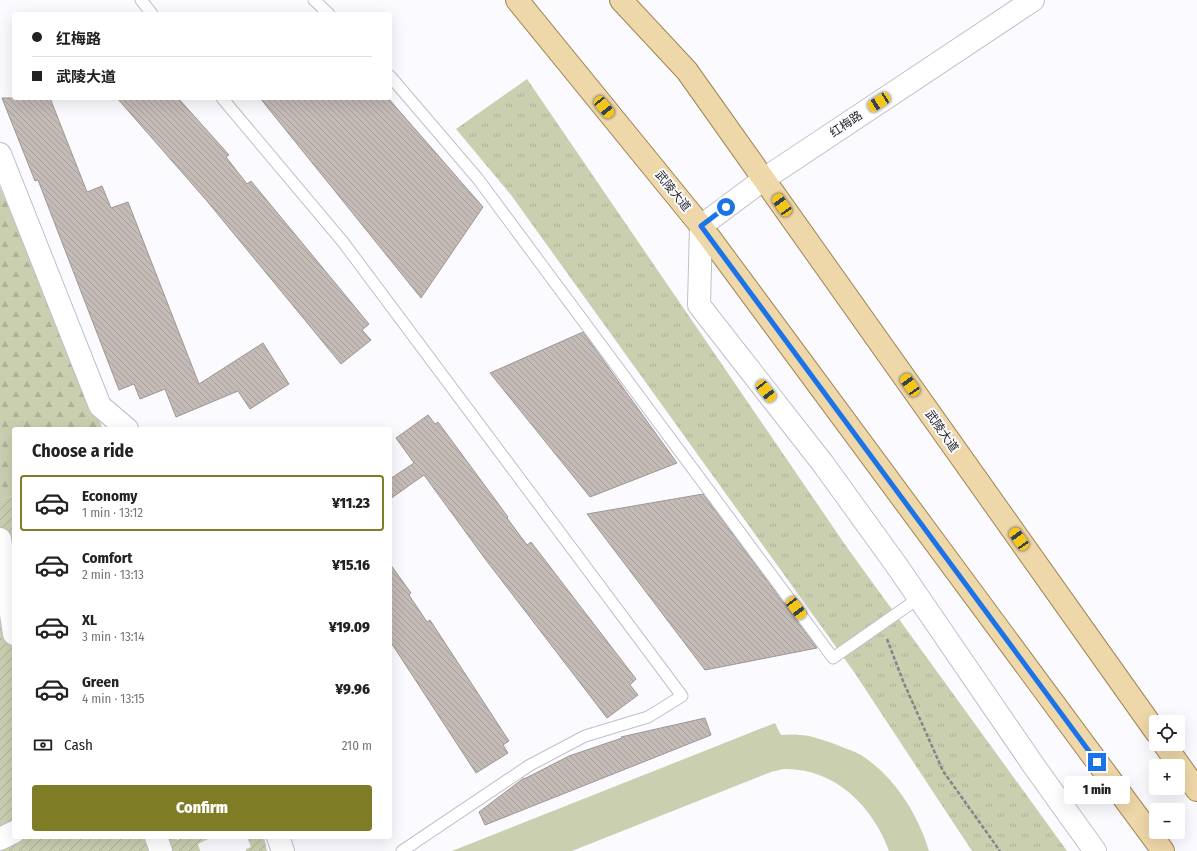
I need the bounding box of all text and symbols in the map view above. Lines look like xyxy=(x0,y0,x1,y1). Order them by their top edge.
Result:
text: 红梅路 xyxy=(56,30,101,48)
text: 武陵大道 xyxy=(56,68,116,86)
car xyxy=(866,90,892,114)
car xyxy=(592,94,616,120)
street label: 红梅路 xyxy=(827,108,865,140)
street label: 武陵大道 xyxy=(652,168,694,214)
car xyxy=(770,192,794,218)
route start xyxy=(717,198,735,216)
car xyxy=(898,372,922,398)
car xyxy=(754,378,778,404)
street label: 武陵大道 xyxy=(922,407,962,455)
text: Choose a ride xyxy=(32,440,134,462)
icon: car xyxy=(34,485,70,521)
text: Economy xyxy=(82,487,137,505)
text: ¥11.23 xyxy=(332,494,370,512)
text: 1 min · 13:12 xyxy=(82,505,143,520)
car xyxy=(1007,526,1031,552)
icon: car xyxy=(34,547,70,583)
text: Comfort xyxy=(82,549,133,567)
text: ¥15.16 xyxy=(332,556,370,574)
text: 2 min · 13:13 xyxy=(82,567,144,582)
car xyxy=(784,595,808,621)
icon: car xyxy=(34,609,70,645)
text: XL xyxy=(82,611,97,629)
text: ¥19.09 xyxy=(329,618,370,636)
text: 3 min · 13:14 xyxy=(82,629,144,644)
icon: car xyxy=(34,671,70,707)
text: Green xyxy=(82,673,119,691)
text: ¥9.96 xyxy=(335,680,370,698)
text: 4 min · 13:15 xyxy=(82,691,145,706)
map controls xyxy=(1149,715,1185,839)
button: locate xyxy=(1149,715,1185,751)
icon: cash xyxy=(32,734,54,756)
text: Cash xyxy=(64,736,93,754)
text: 210 m xyxy=(342,738,372,753)
route end xyxy=(1088,753,1106,771)
button: + xyxy=(1149,759,1185,795)
callout: 1 min xyxy=(1064,776,1130,804)
text: 1 min xyxy=(1083,782,1111,797)
button: Confirm xyxy=(32,785,372,831)
button: − xyxy=(1149,803,1185,839)

